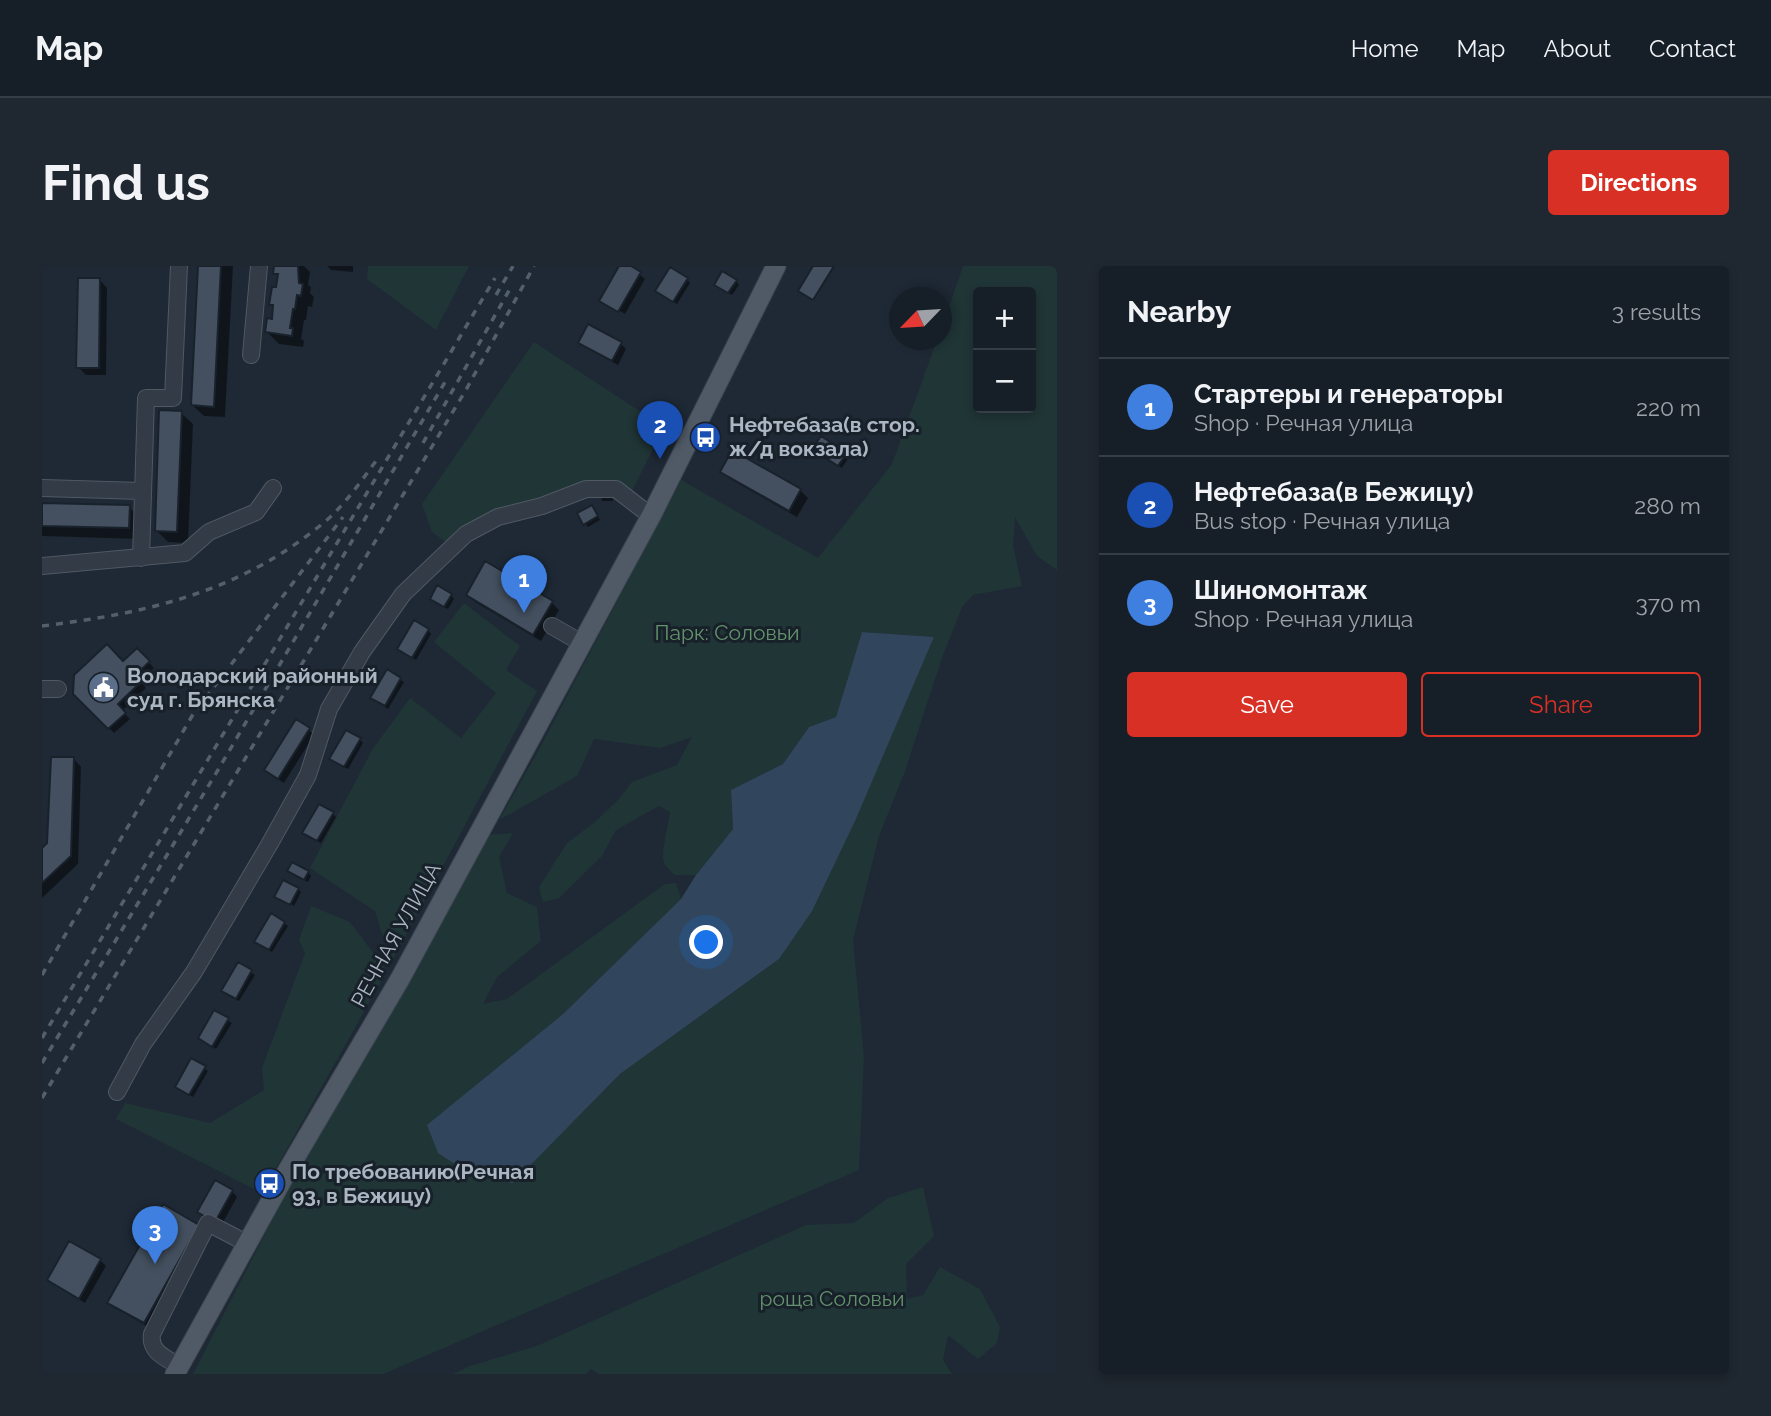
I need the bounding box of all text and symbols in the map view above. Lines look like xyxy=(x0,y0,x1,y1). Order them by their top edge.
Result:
text: Map xyxy=(35,29,103,68)
text: Home xyxy=(1351,34,1419,63)
text: Map xyxy=(1457,34,1505,63)
text: About xyxy=(1543,34,1611,63)
text: Contact xyxy=(1649,34,1736,63)
button: Directions xyxy=(1548,150,1729,215)
text: Find us xyxy=(42,154,210,211)
north arrow xyxy=(889,287,952,350)
map controls xyxy=(973,287,1036,413)
button: + xyxy=(973,287,1036,350)
text: Nearby xyxy=(1127,294,1231,329)
text: 3 results xyxy=(1612,298,1701,325)
button: − xyxy=(973,350,1036,413)
text: Стартеры и генераторы xyxy=(1194,379,1503,409)
text: 1 xyxy=(1144,394,1156,421)
text: 220 m xyxy=(1636,394,1701,421)
pin: 2 xyxy=(637,401,683,459)
text: Shop · Речная улица xyxy=(1194,409,1413,436)
place label: Нефтебаза(в стор. ж/д вокзала) xyxy=(729,412,920,461)
bus stop icon: Нефтебаза(в стор. ж/д вокзала) xyxy=(689,420,723,454)
text: Нефтебаза(в Бежицу) xyxy=(1194,477,1474,507)
text: 2 xyxy=(1144,492,1156,519)
text: 280 m xyxy=(1634,492,1701,519)
text: Bus stop · Речная улица xyxy=(1194,507,1450,534)
pin: 1 xyxy=(501,555,547,613)
text: Шиномонтаж xyxy=(1194,575,1368,605)
text: 3 xyxy=(1144,590,1156,617)
text: 370 m xyxy=(1636,590,1701,617)
text: Shop · Речная улица xyxy=(1194,605,1413,632)
park label: Парк: Соловьи xyxy=(655,620,799,645)
place label: Володарский районный суд г. Брянска xyxy=(127,663,378,712)
public building icon: Володарский районный суд г. Брянска xyxy=(87,671,121,705)
button: Save xyxy=(1127,672,1407,737)
button: Share xyxy=(1421,672,1701,737)
street label: РЕЧНАЯ УЛИЦА xyxy=(345,858,446,1011)
your location xyxy=(689,925,723,959)
place label: По требованию(Речная 93, в Бежицу) xyxy=(292,1159,534,1208)
bus stop icon: По требованию(Речная 93, в Бежицу) xyxy=(252,1167,286,1201)
pin: 3 xyxy=(132,1206,178,1264)
park label: роща Соловьи xyxy=(760,1286,904,1311)

